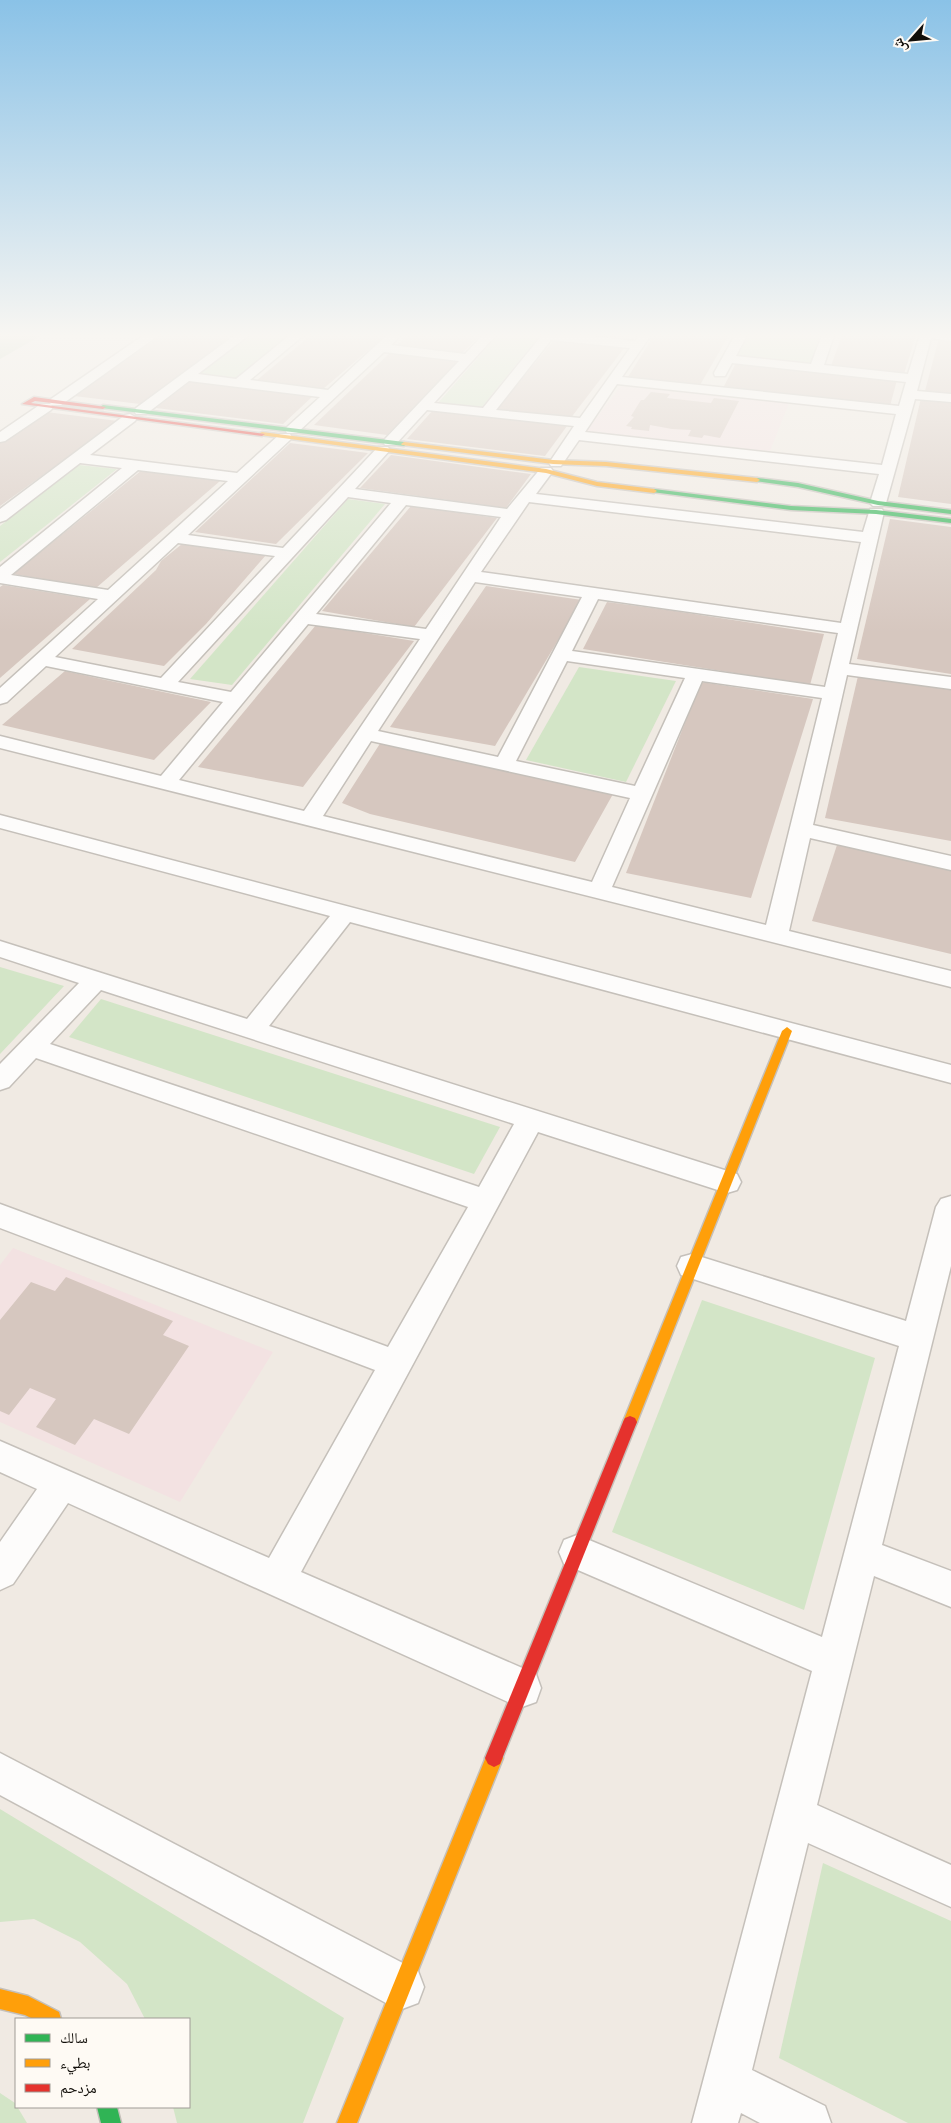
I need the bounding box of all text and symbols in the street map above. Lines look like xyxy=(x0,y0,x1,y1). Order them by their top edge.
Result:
north arrow xyxy=(886,15,936,65)
text: ش xyxy=(889,35,911,56)
legend xyxy=(15,2018,190,2108)
text: سالك xyxy=(60,2029,88,2047)
text: بطيء xyxy=(60,2054,90,2075)
text: مزدحم xyxy=(60,2079,97,2098)

